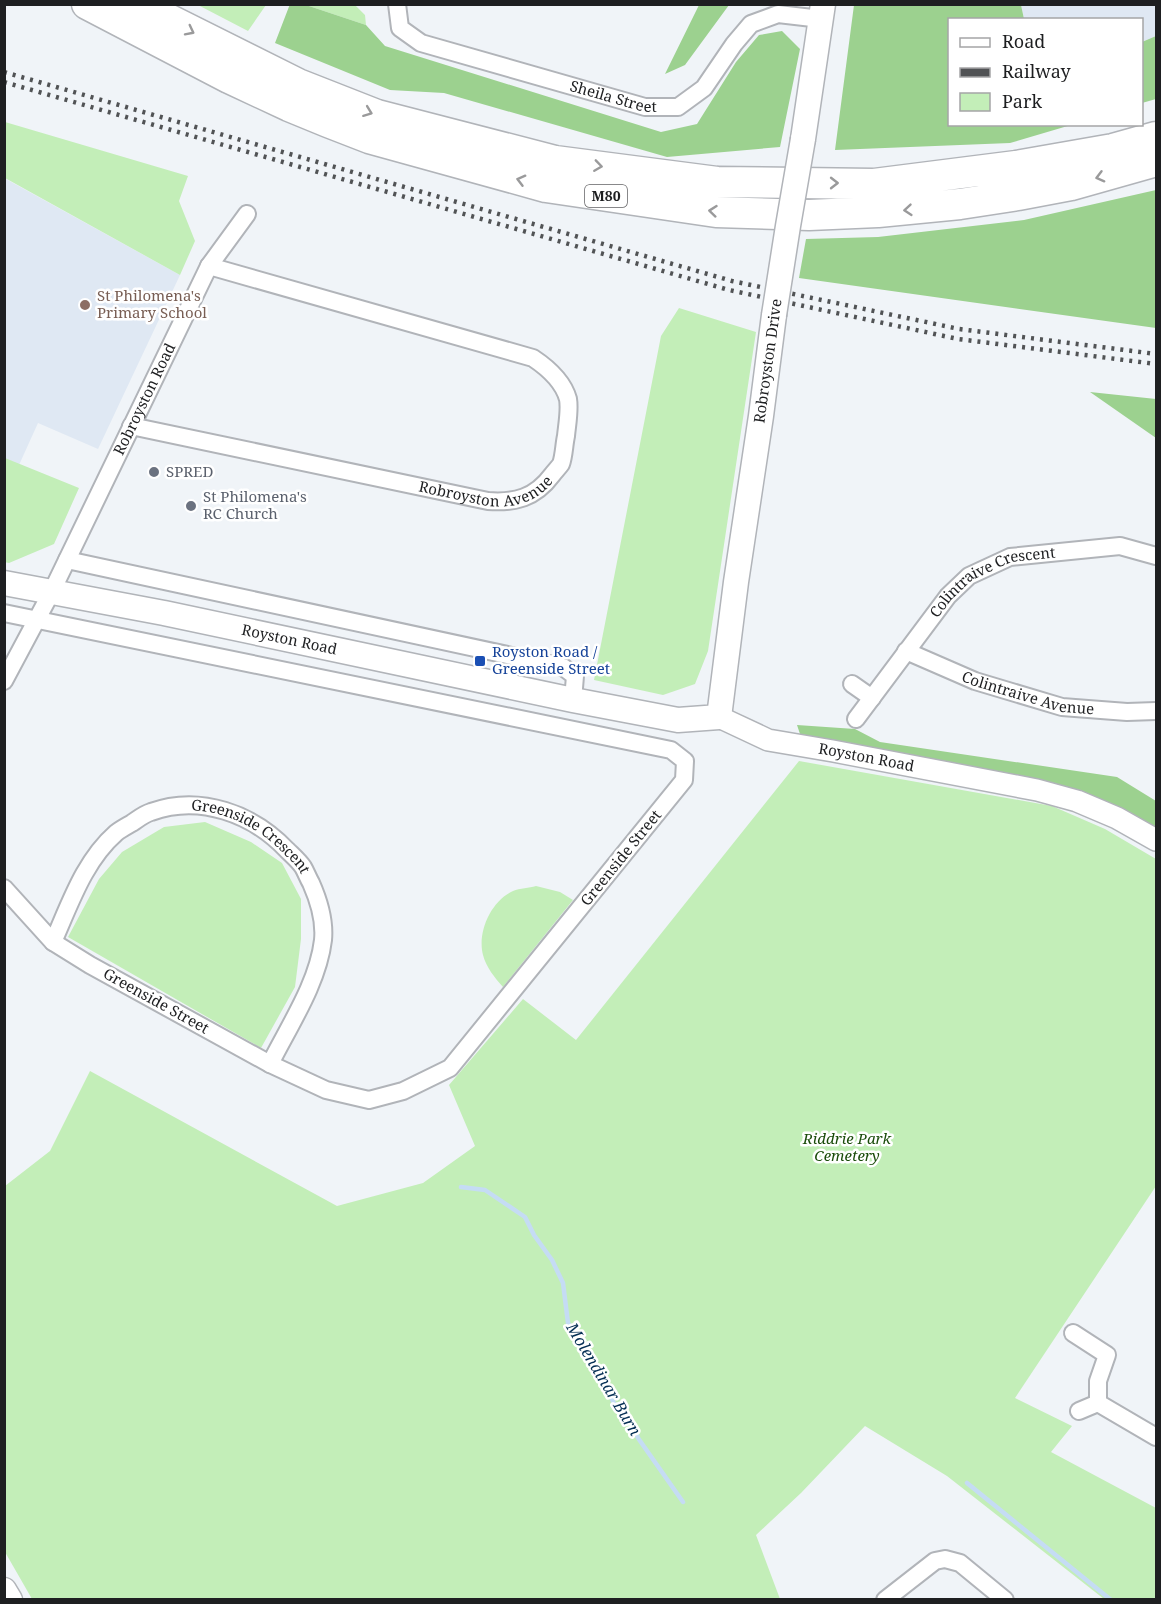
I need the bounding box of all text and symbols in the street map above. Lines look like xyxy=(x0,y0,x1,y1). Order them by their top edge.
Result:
legend xyxy=(948,18,1143,126)
one-way arrow xyxy=(184,24,195,35)
text: Road xyxy=(1002,29,1045,53)
text: Railway xyxy=(1002,59,1072,83)
street label: Sheila Street xyxy=(568,75,657,116)
text: Park xyxy=(1002,89,1042,113)
one-way arrow xyxy=(362,105,373,117)
one-way arrow xyxy=(593,160,603,172)
one-way arrow xyxy=(1095,170,1106,182)
one-way arrow xyxy=(516,175,526,188)
one-way arrow xyxy=(829,177,838,189)
road number: M80 xyxy=(585,185,627,207)
one-way arrow xyxy=(904,203,913,216)
one-way arrow xyxy=(709,205,718,218)
place label: St Philomena's Primary School xyxy=(97,285,207,322)
street label: Robroyston Drive xyxy=(748,297,786,424)
marker: St Philomena's Primary School xyxy=(78,298,92,312)
street label: Robroyston Road xyxy=(108,339,179,458)
place label: SPRED xyxy=(166,461,213,481)
marker: SPRED xyxy=(147,465,161,479)
street label: Robroyston Avenue xyxy=(417,471,556,510)
place label: St Philomena's RC Church xyxy=(203,486,307,523)
marker: St Philomena's RC Church xyxy=(184,499,198,513)
street label: Colintraive Crescent xyxy=(924,542,1056,621)
street label: Royston Road xyxy=(240,619,339,659)
place label: Royston Road / Greenside Street xyxy=(492,641,610,678)
marker: Royston Road / Greenside Street xyxy=(473,654,487,668)
street label: Colintraive Avenue xyxy=(959,666,1095,718)
street label: Royston Road xyxy=(817,738,916,775)
street label: Greenside Crescent xyxy=(191,794,316,877)
street label: Greenside Street xyxy=(575,805,665,910)
street label: Greenside Street xyxy=(100,963,213,1037)
park label: Riddrie Park Cemetery xyxy=(802,1128,892,1165)
water label: Molendinar Burn xyxy=(561,1317,647,1440)

